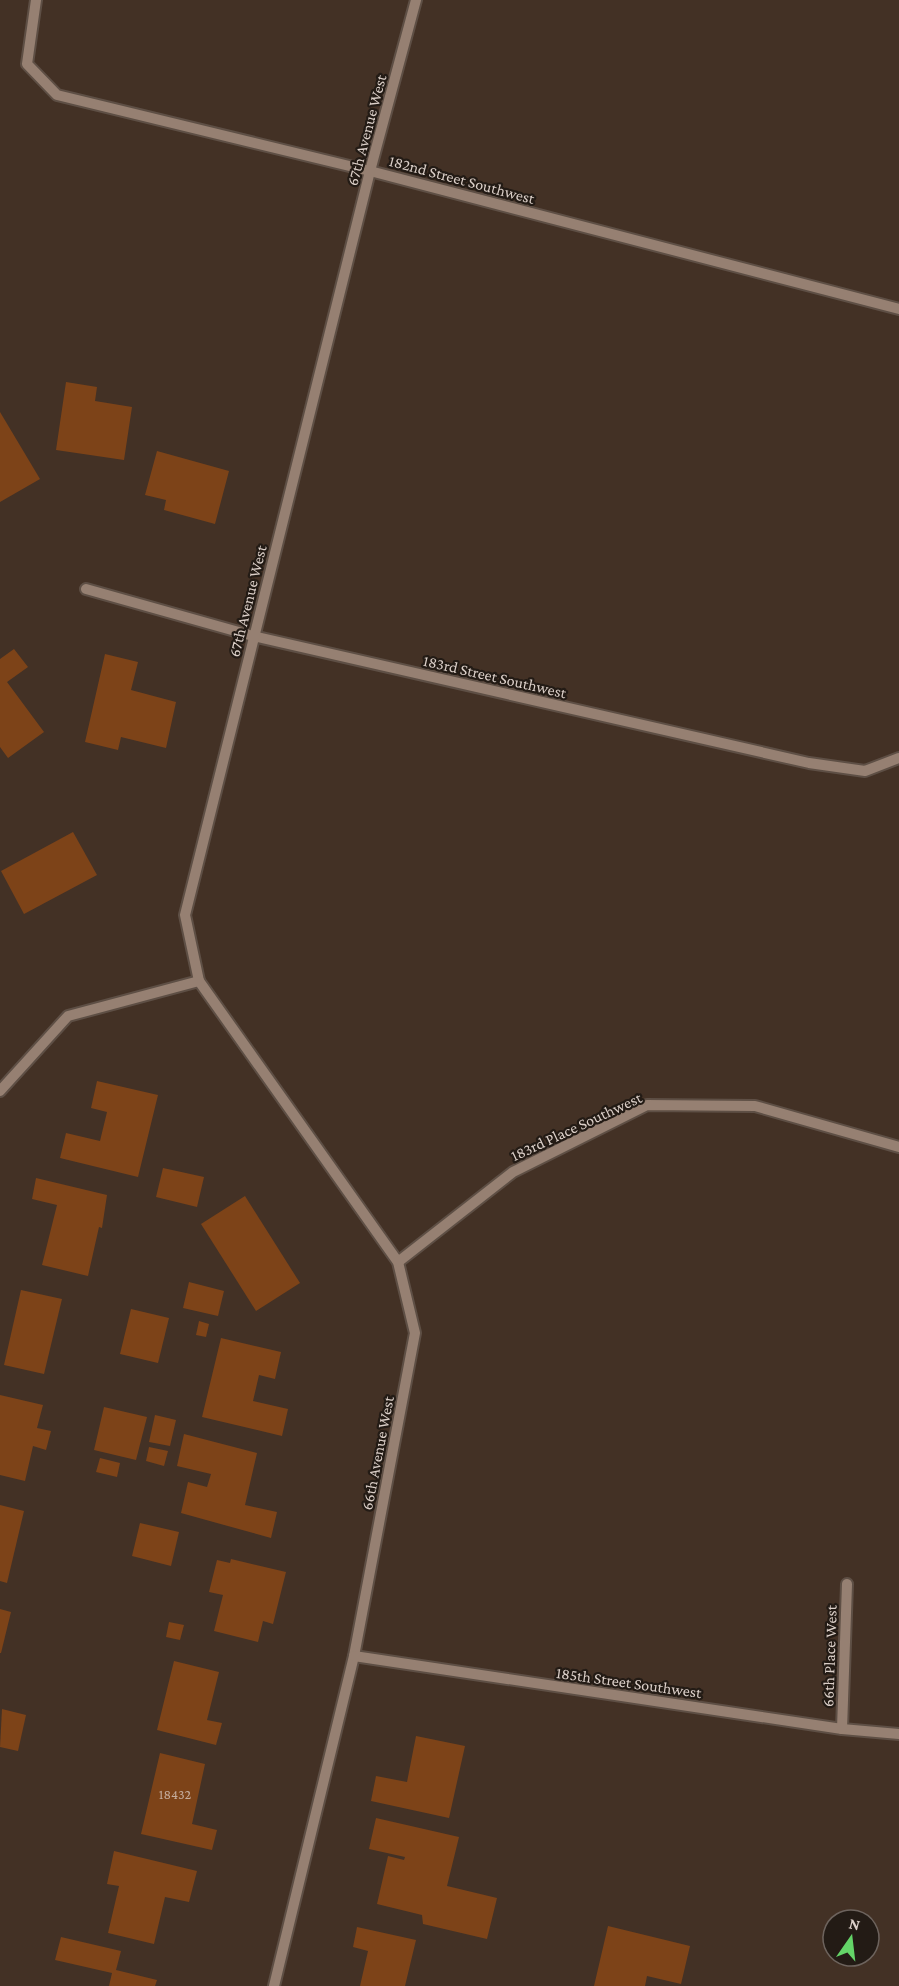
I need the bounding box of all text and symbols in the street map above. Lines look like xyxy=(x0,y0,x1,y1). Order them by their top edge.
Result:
street label: 67th Avenue West xyxy=(343,72,390,188)
street label: 182nd Street Southwest xyxy=(387,152,537,207)
street label: 67th Avenue West xyxy=(225,543,270,659)
street label: 183rd Street Southwest xyxy=(422,652,569,701)
street label: 183rd Place Southwest xyxy=(508,1088,645,1164)
street label: 66th Avenue West xyxy=(358,1394,397,1512)
street label: 66th Place West xyxy=(819,1604,840,1707)
street label: 185th Street Southwest xyxy=(555,1664,703,1701)
house number: 18432 xyxy=(159,1786,192,1802)
north arrow xyxy=(821,1908,881,1968)
text: N xyxy=(847,1914,862,1934)

